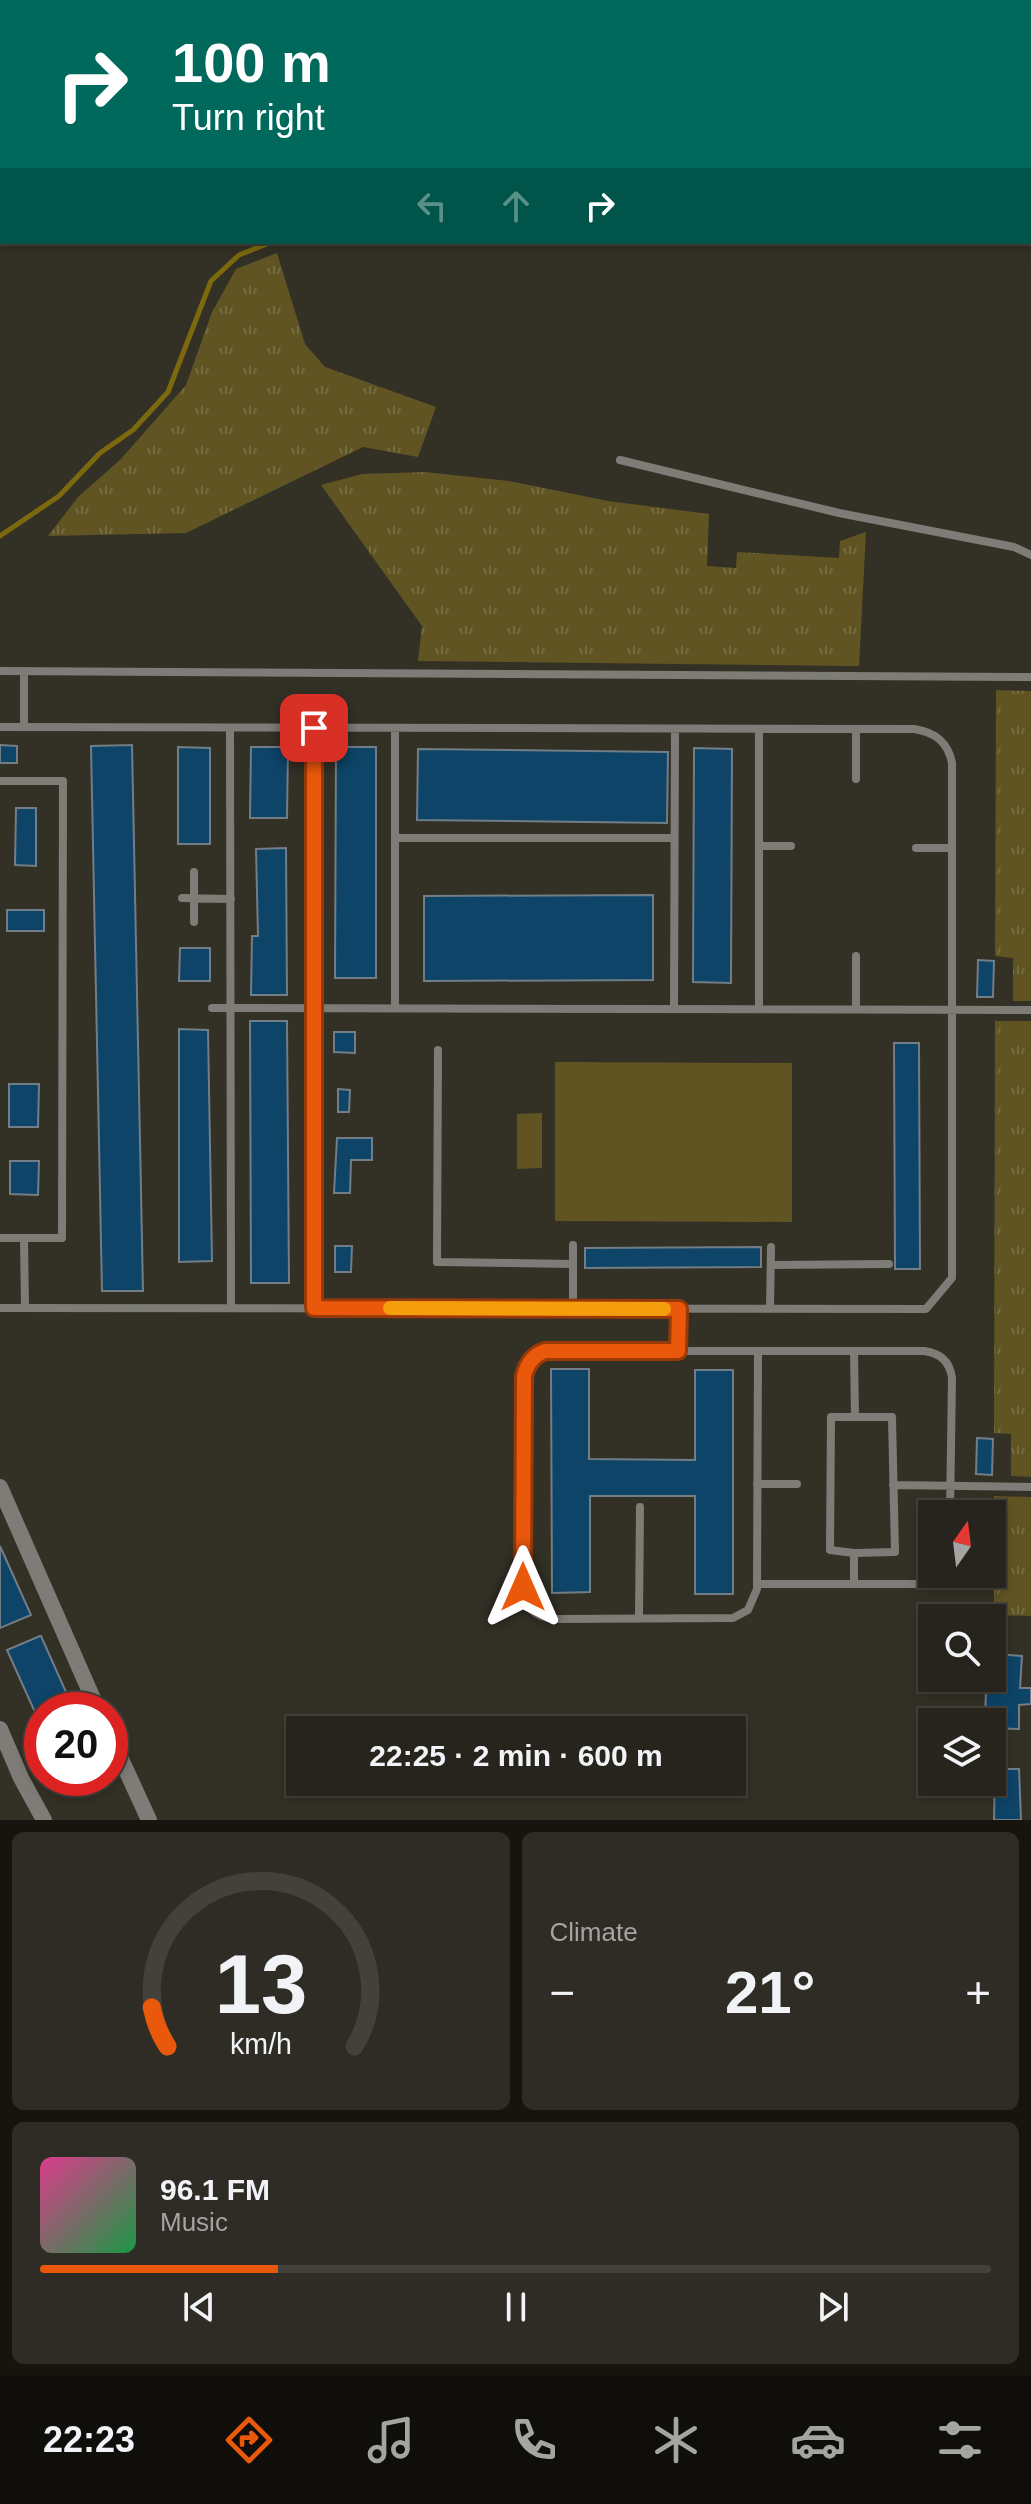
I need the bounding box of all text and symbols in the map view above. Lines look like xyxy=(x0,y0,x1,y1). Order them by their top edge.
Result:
text: 100 m xyxy=(172,31,331,94)
icon: right xyxy=(40,32,144,136)
text: Turn right xyxy=(172,97,325,138)
icon: left xyxy=(410,184,454,228)
icon: ahead xyxy=(494,184,538,228)
icon: right xyxy=(578,184,622,228)
pin xyxy=(280,694,348,762)
icon: arrive xyxy=(292,706,336,750)
north arrow xyxy=(918,1500,1006,1588)
map controls xyxy=(918,1500,1006,1796)
position arrow xyxy=(481,1545,565,1629)
button: search xyxy=(918,1604,1006,1692)
speed limit sign: 20 xyxy=(24,1692,128,1796)
button: layers xyxy=(918,1708,1006,1796)
text: 22:25 · 2 min · 600 m xyxy=(369,1739,663,1772)
text: Climate xyxy=(550,1917,638,1947)
text: 13 xyxy=(214,1938,307,2031)
text: 21° xyxy=(725,1959,816,2026)
text: − xyxy=(550,1968,575,2017)
text: + xyxy=(965,1968,991,2017)
text: km/h xyxy=(230,2028,292,2060)
text: 96.1 FM xyxy=(160,2173,270,2206)
text: Music xyxy=(160,2207,228,2237)
icon: previous xyxy=(177,2285,221,2329)
icon: pause xyxy=(494,2285,538,2329)
icon: next xyxy=(811,2285,855,2329)
icon: directions xyxy=(221,2412,277,2468)
icon: music xyxy=(363,2412,419,2468)
icon: phone xyxy=(506,2412,562,2468)
icon: climate xyxy=(648,2412,704,2468)
icon: car xyxy=(790,2412,846,2468)
icon: filters xyxy=(932,2412,988,2468)
text: 22:23 xyxy=(43,2419,135,2460)

